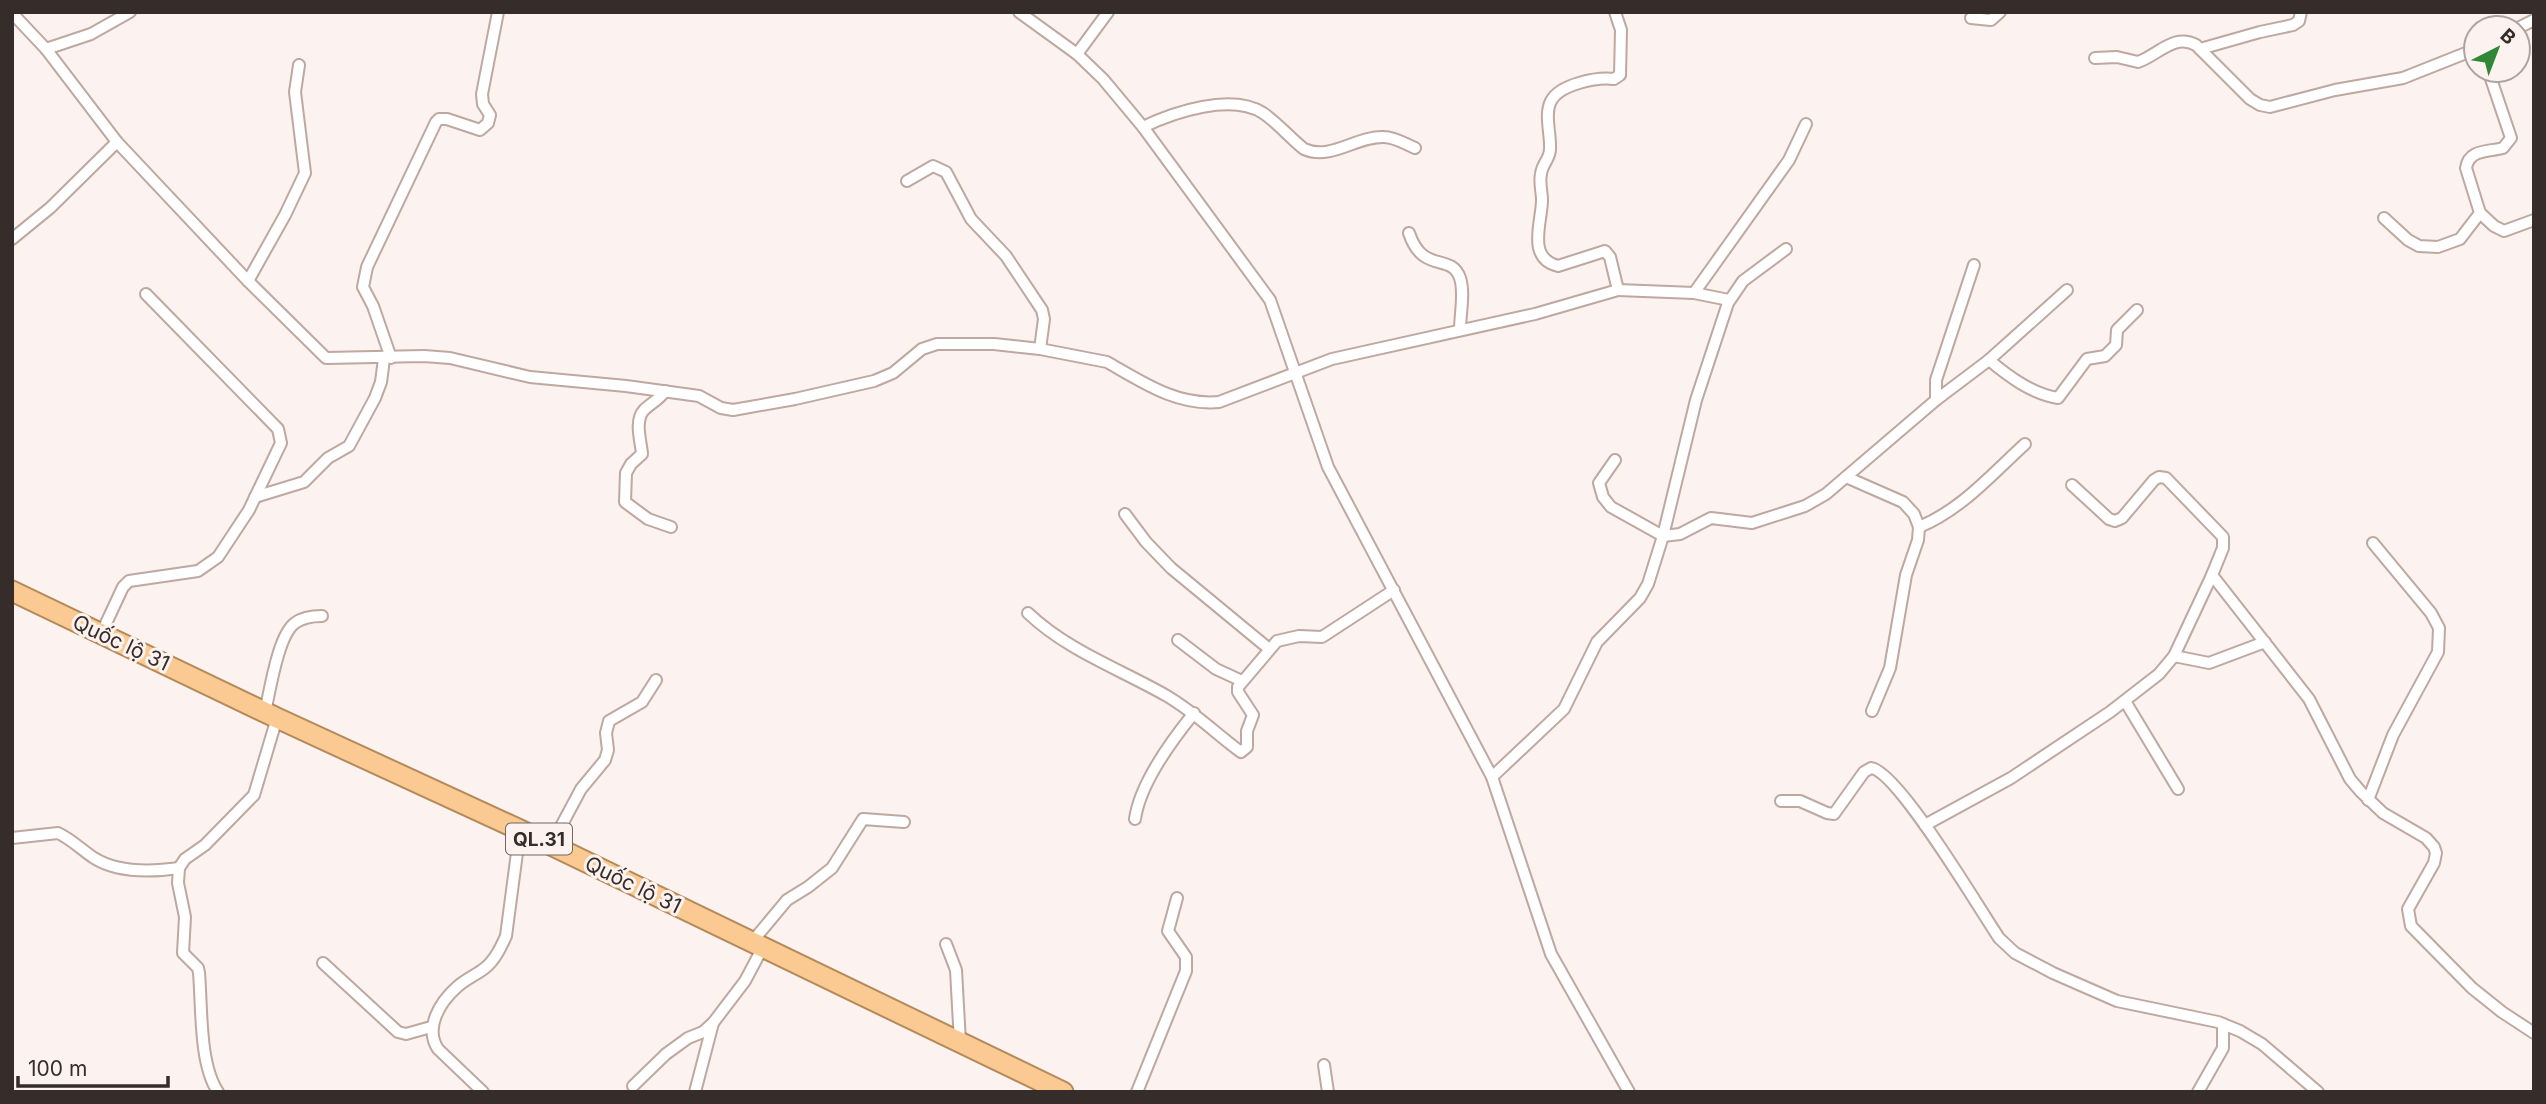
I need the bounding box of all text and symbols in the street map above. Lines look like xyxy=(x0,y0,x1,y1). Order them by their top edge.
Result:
north arrow xyxy=(2462,14,2532,84)
text: B xyxy=(2496,24,2520,49)
street label: Quốc lộ 31 xyxy=(69,609,174,676)
road number: QL.31 xyxy=(506,824,572,854)
street label: Quốc lộ 31 xyxy=(581,851,685,919)
scale bar xyxy=(18,1044,168,1088)
text: 100 m xyxy=(28,1056,87,1081)

